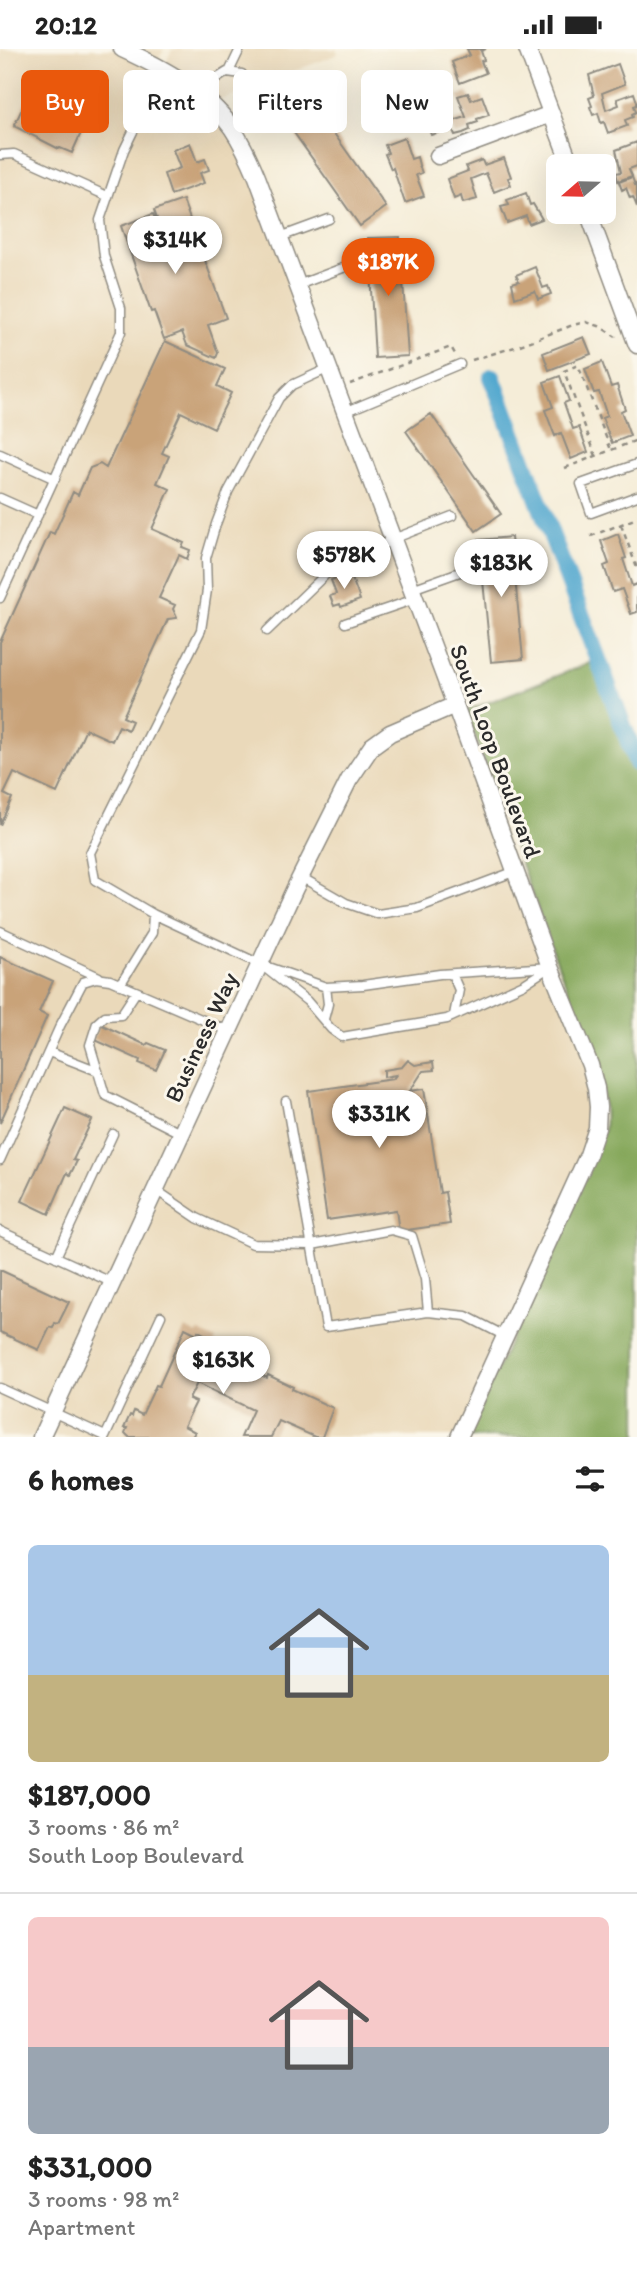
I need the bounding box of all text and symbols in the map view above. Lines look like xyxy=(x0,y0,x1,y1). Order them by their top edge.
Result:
text: 20:12 xyxy=(35,9,97,41)
chip: Buy xyxy=(21,70,109,133)
chip: Rent xyxy=(123,70,219,133)
chip: Filters xyxy=(233,70,347,133)
chip: New xyxy=(361,70,453,133)
north arrow xyxy=(546,154,616,224)
map controls xyxy=(546,154,616,224)
pin: $314K xyxy=(126,217,224,276)
text: $314K xyxy=(143,225,207,253)
pin: $187K xyxy=(339,239,437,298)
text: $187K xyxy=(357,247,419,275)
pin: $578K xyxy=(295,531,393,591)
pin: $183K xyxy=(452,539,550,599)
text: $578K xyxy=(313,540,375,568)
text: $183K xyxy=(470,548,532,576)
street label: South Loop Boulevard xyxy=(444,640,548,862)
street label: Business Way xyxy=(158,967,244,1107)
pin: $331K xyxy=(330,1091,428,1150)
text: $331K xyxy=(348,1099,410,1127)
pin: $163K xyxy=(174,1337,272,1396)
text: $163K xyxy=(192,1345,254,1373)
icon: filters xyxy=(571,1460,609,1498)
text: 6 homes xyxy=(28,1461,134,1498)
icon: home xyxy=(256,1590,382,1716)
text: $187,000 xyxy=(28,1776,151,1813)
text: 3 rooms · 86 m² xyxy=(28,1813,180,1841)
text: South Loop Boulevard xyxy=(28,1841,244,1869)
icon: home xyxy=(256,1962,382,2088)
text: $331,000 xyxy=(28,2148,152,2185)
text: 3 rooms · 98 m² xyxy=(28,2185,179,2213)
text: Apartment xyxy=(28,2213,135,2241)

